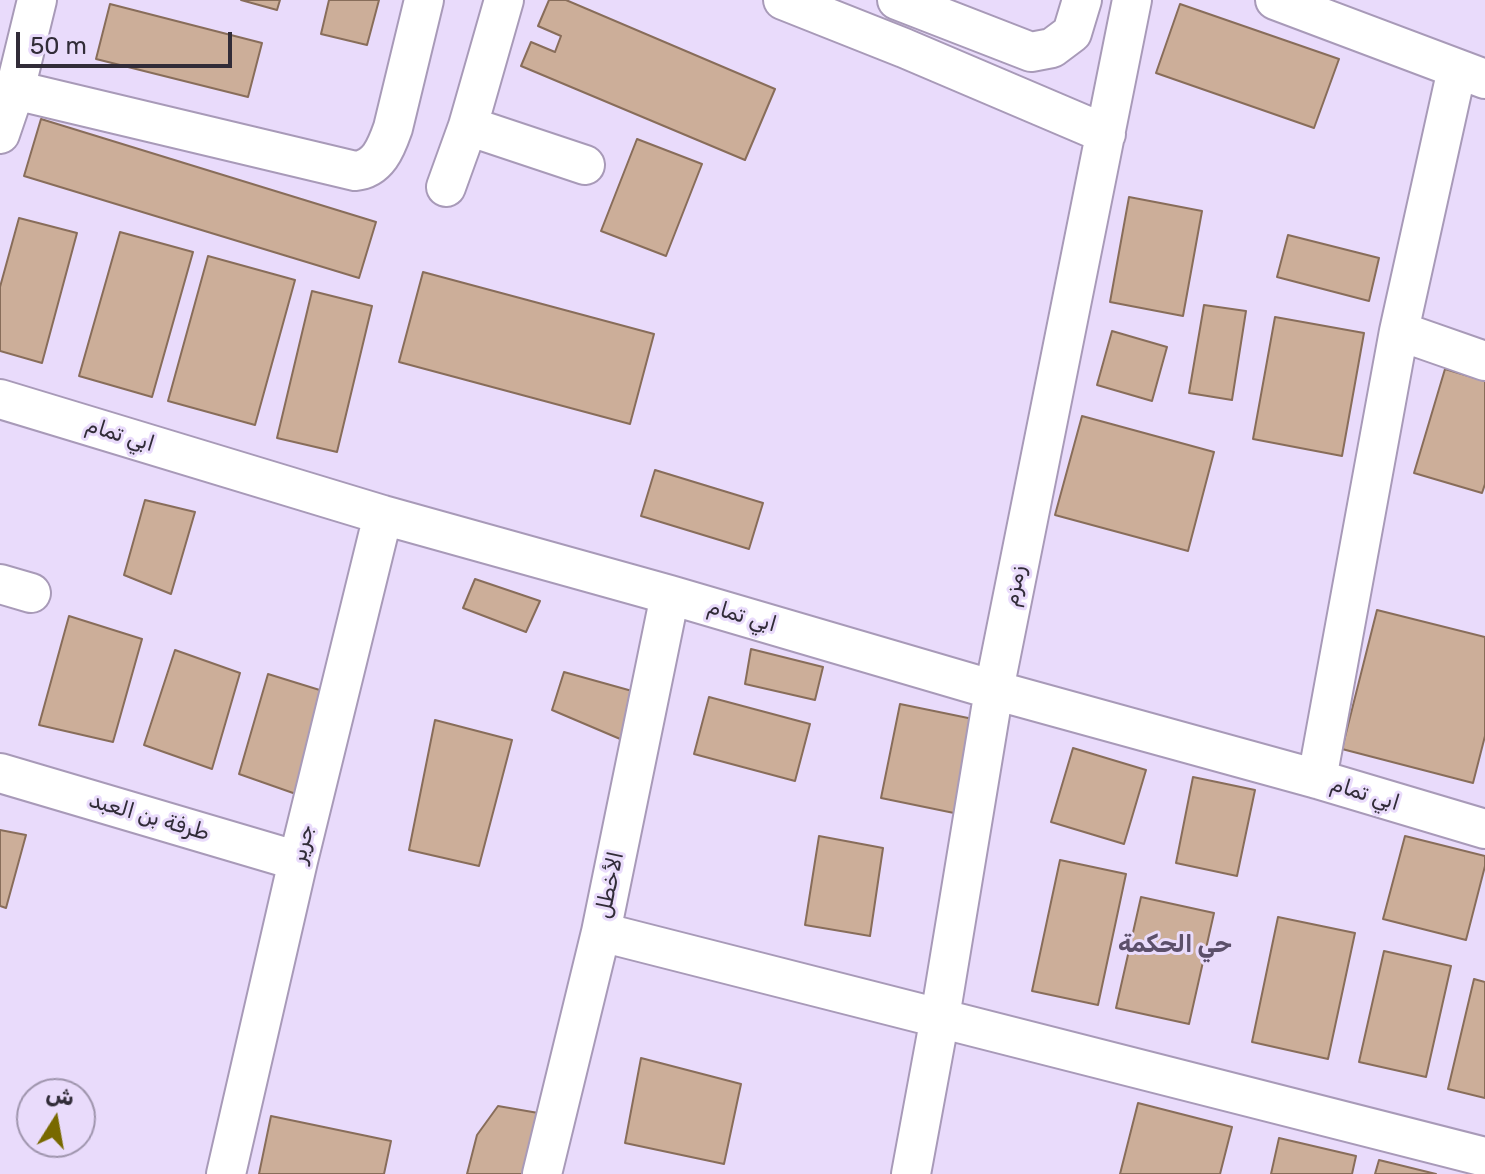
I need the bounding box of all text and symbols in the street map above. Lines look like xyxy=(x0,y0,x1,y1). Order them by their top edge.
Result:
scale bar xyxy=(20,16,236,66)
text: 50 m xyxy=(30,32,87,60)
street label: ابي تمام xyxy=(82,412,158,458)
street label: زمزم xyxy=(998,563,1032,609)
street label: ابي تمام xyxy=(705,594,779,638)
street label: ابي تمام xyxy=(1327,771,1403,817)
street label: طرفة بن العبد xyxy=(86,787,212,847)
street label: جرير xyxy=(286,822,320,866)
street label: الأخطل xyxy=(590,849,630,921)
district label: حي الحكمة xyxy=(1118,931,1232,959)
north arrow xyxy=(16,1078,96,1158)
text: ش xyxy=(44,1080,77,1112)

